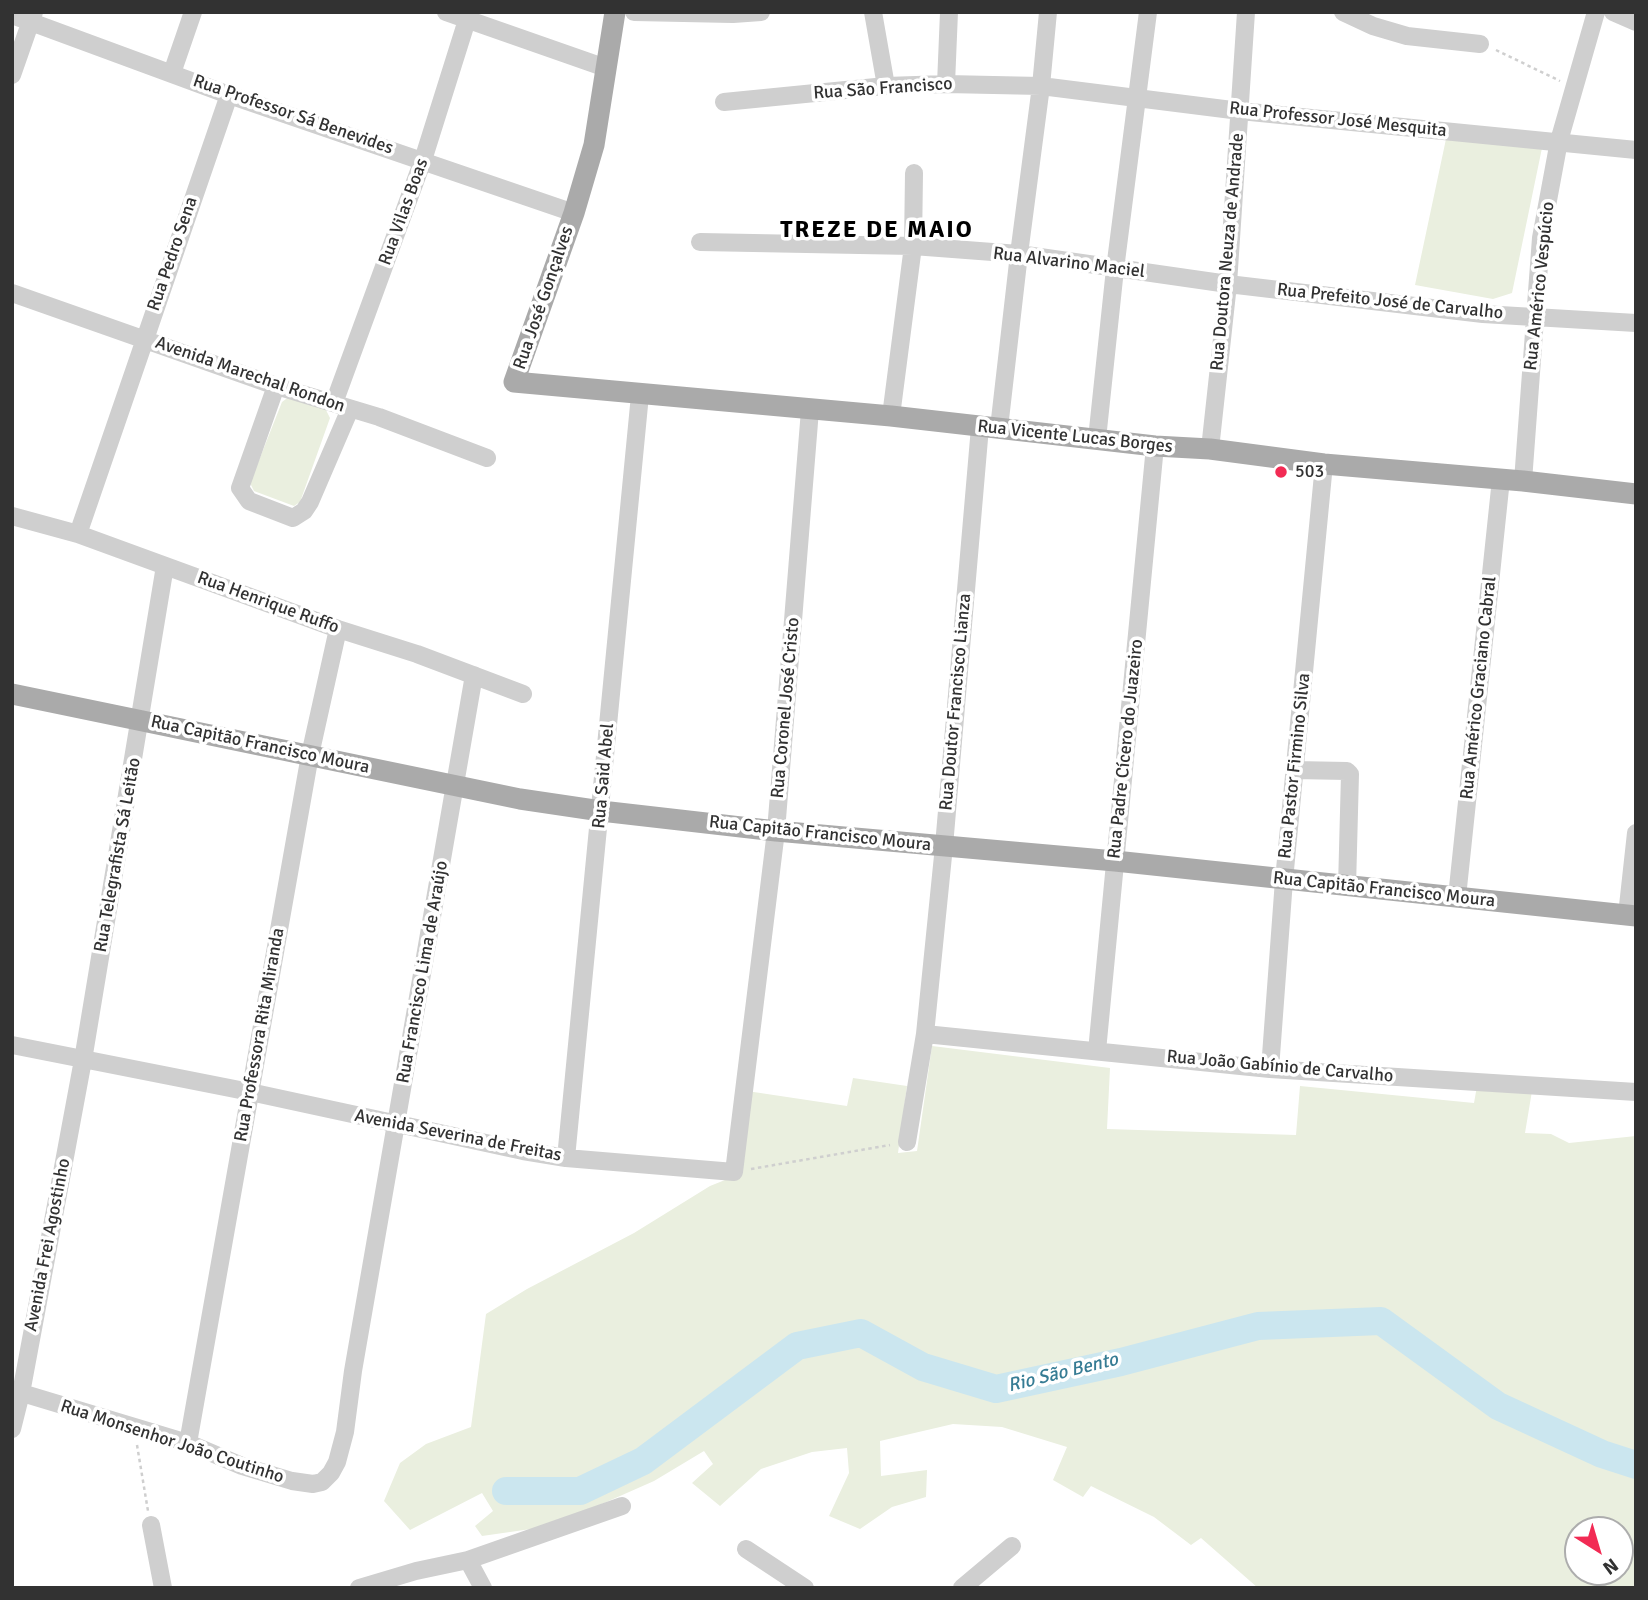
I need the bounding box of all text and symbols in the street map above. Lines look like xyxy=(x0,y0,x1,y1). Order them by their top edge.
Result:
street label: Rua Professor Sá Benevides xyxy=(190,71,396,159)
street label: Rua São Francisco xyxy=(813,73,953,105)
street label: Rua Professor José Mesquita xyxy=(1228,98,1448,142)
street label: Rua Doutora Neuza de Andrade xyxy=(1207,132,1249,372)
street label: Rua Vilas Boas xyxy=(375,156,433,268)
street label: Rua Pedro Sena xyxy=(143,194,203,314)
street label: Rua Américo Vespúcio xyxy=(1520,200,1560,372)
district label: TREZE DE MAIO xyxy=(782,217,972,245)
street label: Rua José Gonçalves xyxy=(509,224,579,372)
street label: Rua Alvarino Maciel xyxy=(992,243,1146,283)
street label: Rua Prefeito José de Carvalho xyxy=(1276,279,1504,325)
street label: Avenida Marechal Rondon xyxy=(152,332,348,418)
street label: Rua Vicente Lucas Borges xyxy=(976,416,1174,458)
place label: 503 xyxy=(1295,461,1324,483)
marker: 503 xyxy=(1273,464,1289,480)
street label: Rua Henrique Ruffo xyxy=(194,567,342,639)
street label: Rua Américo Graciano Cabral xyxy=(1457,575,1501,801)
street label: Rua Doutor Francisco Lianza xyxy=(936,593,976,811)
street label: Rua Coronel José Cristo xyxy=(767,617,805,799)
street label: Rua Padre Cícero do Juazeiro xyxy=(1104,638,1148,860)
street label: Rua Pastor Firmino Silva xyxy=(1274,672,1316,860)
street label: Rua Capitão Francisco Moura xyxy=(149,711,371,779)
street label: Rua Said Abel xyxy=(589,722,619,830)
street label: Rua Telegrafista Sá Leitão xyxy=(90,756,146,954)
street label: Rua Capitão Francisco Moura xyxy=(708,812,932,856)
street label: Rua Francisco Lima de Araújo xyxy=(393,859,453,1085)
street label: Rua Capitão Francisco Moura xyxy=(1272,868,1496,912)
street label: Rua Professora Rita Miranda xyxy=(231,926,289,1144)
street label: Rua João Gabínio de Carvalho xyxy=(1166,1046,1394,1088)
street label: Avenida Severina de Freitas xyxy=(353,1105,563,1167)
street label: Avenida Frei Agostinho xyxy=(21,1157,75,1333)
water label: Rio São Bento xyxy=(1006,1348,1120,1398)
street label: Rua Monsenhor João Coutinho xyxy=(58,1396,286,1488)
north arrow xyxy=(1564,1516,1634,1586)
text: N xyxy=(1598,1553,1623,1580)

